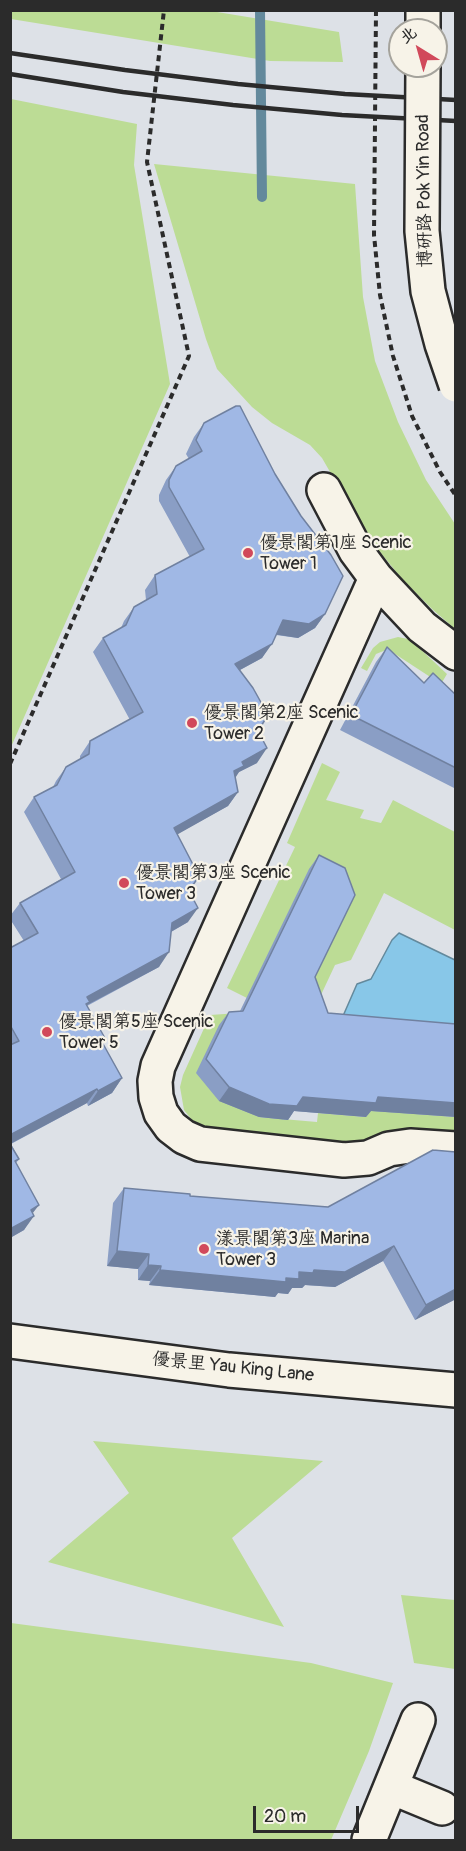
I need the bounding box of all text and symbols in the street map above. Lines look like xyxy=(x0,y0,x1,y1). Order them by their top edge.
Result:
north arrow xyxy=(388,18,448,78)
text: 北 xyxy=(396,22,421,48)
street label: 博研路 Pok Yin Road xyxy=(413,114,437,268)
place label: 優景閣第1座 Scenic Tower 1 xyxy=(260,532,412,574)
marker: 優景閣第1座 Scenic Tower 1 xyxy=(241,546,255,560)
place label: 優景閣第2座 Scenic Tower 2 xyxy=(204,702,359,744)
marker: 優景閣第2座 Scenic Tower 2 xyxy=(185,716,199,730)
place label: 優景閣第3座 Scenic Tower 3 xyxy=(136,862,291,904)
marker: 優景閣第3座 Scenic Tower 3 xyxy=(117,876,131,890)
place label: 優景閣第5座 Scenic Tower 5 xyxy=(59,1011,213,1054)
marker: 優景閣第5座 Scenic Tower 5 xyxy=(40,1025,54,1039)
place label: 漾景閣第3座 Marina Tower 3 xyxy=(216,1228,369,1270)
marker: 漾景閣第3座 Marina Tower 3 xyxy=(197,1242,211,1256)
street label: 優景里 Yau King Lane xyxy=(151,1349,315,1387)
scale bar xyxy=(256,1794,362,1832)
text: 20 m xyxy=(264,1805,306,1828)

